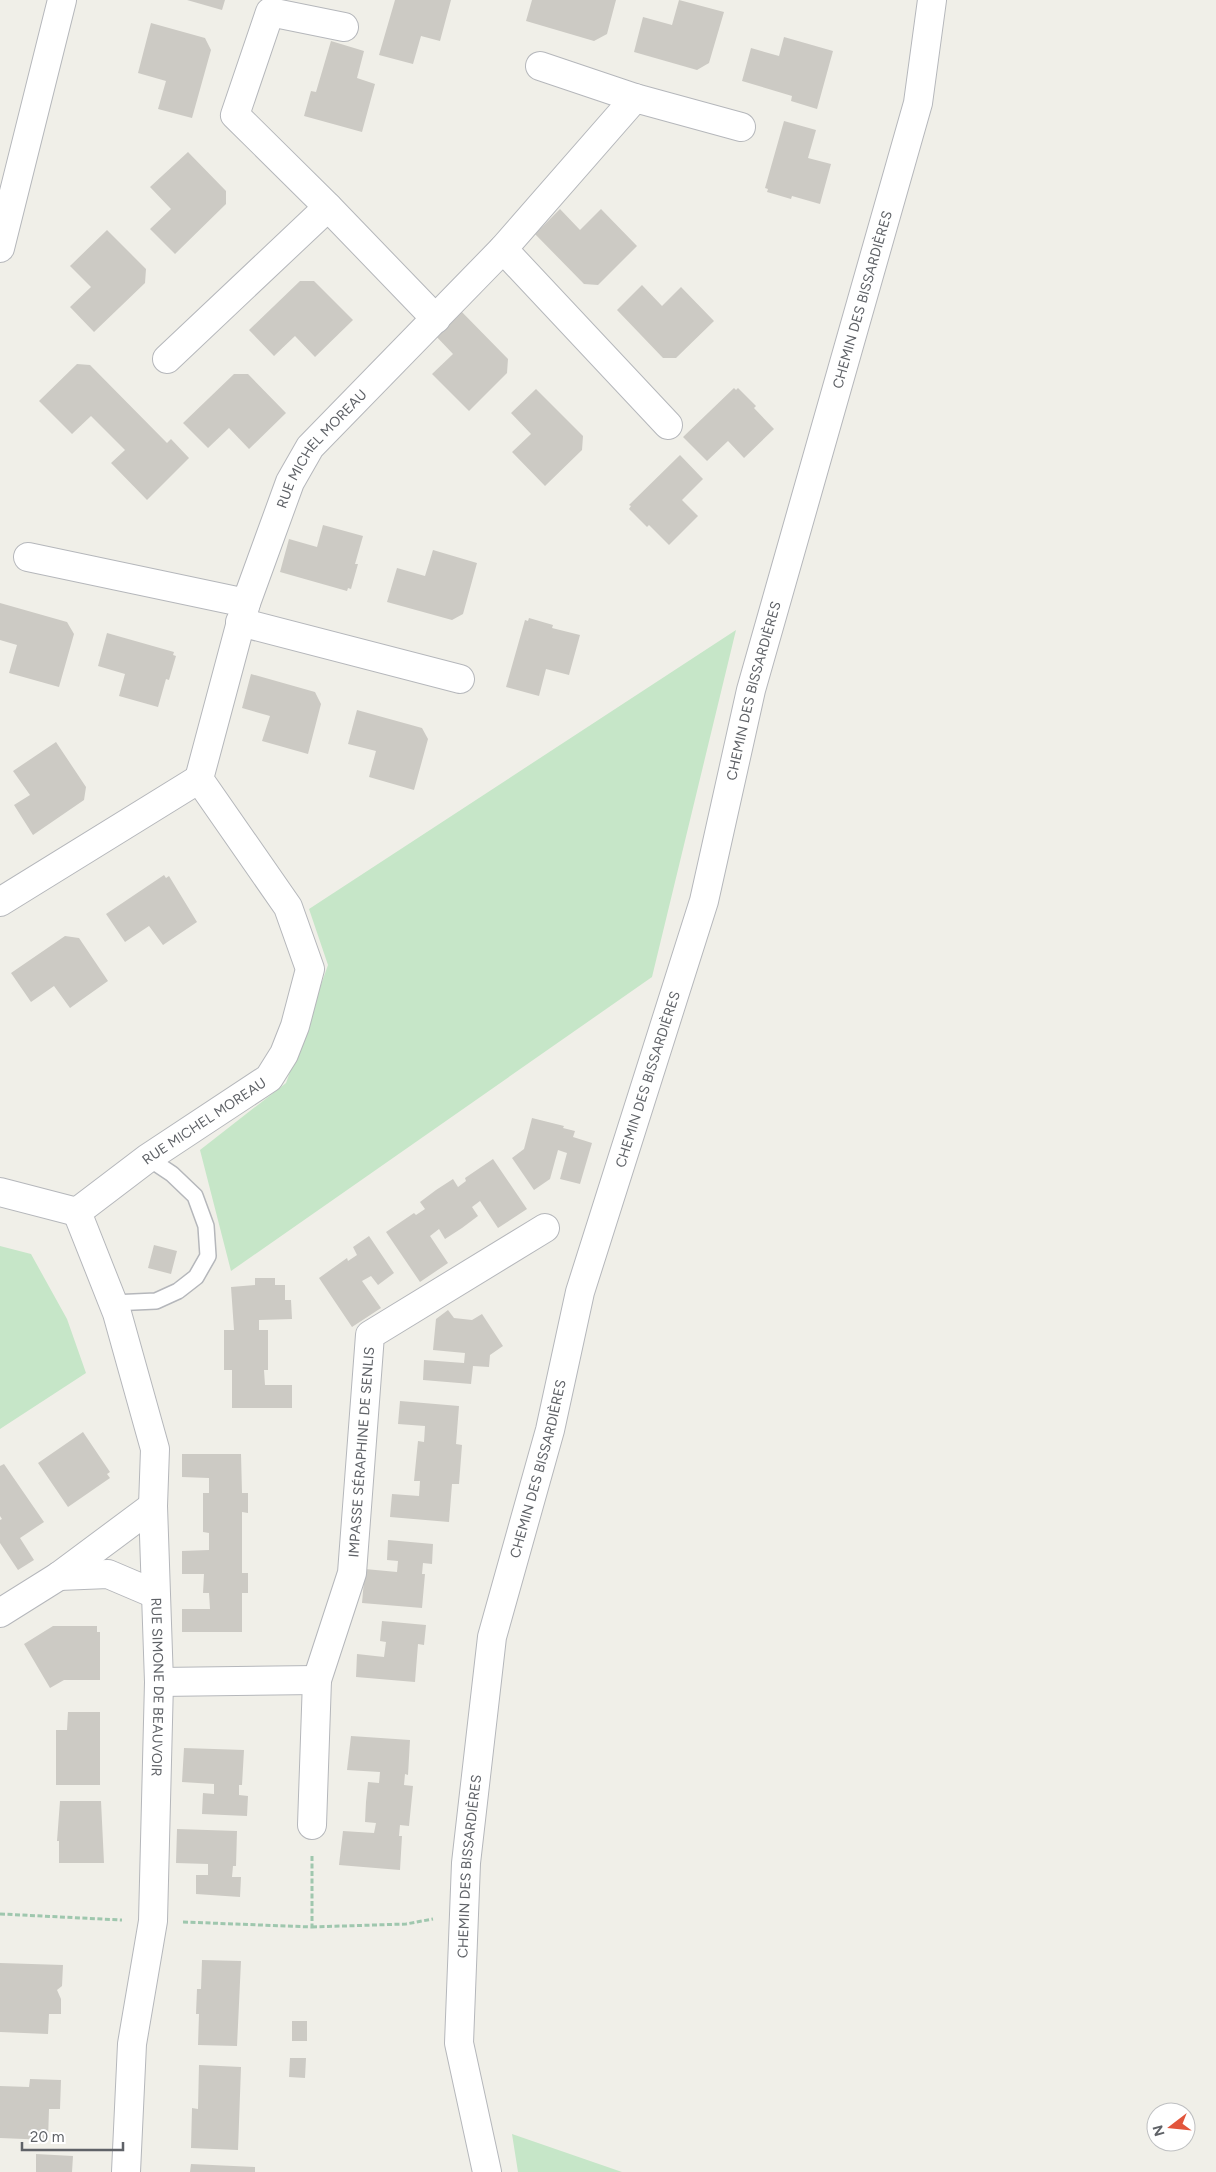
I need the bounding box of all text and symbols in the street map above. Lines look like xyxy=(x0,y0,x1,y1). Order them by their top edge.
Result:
street label: CHEMIN DES BISSARDIÈRES xyxy=(829,209,895,391)
street label: RUE MICHEL MOREAU xyxy=(273,386,370,510)
street label: CHEMIN DES BISSARDIÈRES xyxy=(723,599,784,782)
street label: CHEMIN DES BISSARDIÈRES xyxy=(612,989,683,1170)
street label: RUE MICHEL MOREAU xyxy=(139,1074,269,1168)
street label: IMPASSE SÉRAPHINE DE SENLIS xyxy=(345,1346,378,1558)
street label: CHEMIN DES BISSARDIÈRES xyxy=(506,1378,569,1560)
street label: RUE SIMONE DE BEAUVOIR xyxy=(148,1597,168,1777)
street label: CHEMIN DES BISSARDIÈRES xyxy=(454,1774,485,1958)
north arrow xyxy=(1146,2102,1196,2152)
scale bar xyxy=(22,2120,124,2152)
text: N xyxy=(1149,2123,1169,2138)
text: 20 m xyxy=(30,2128,64,2146)

